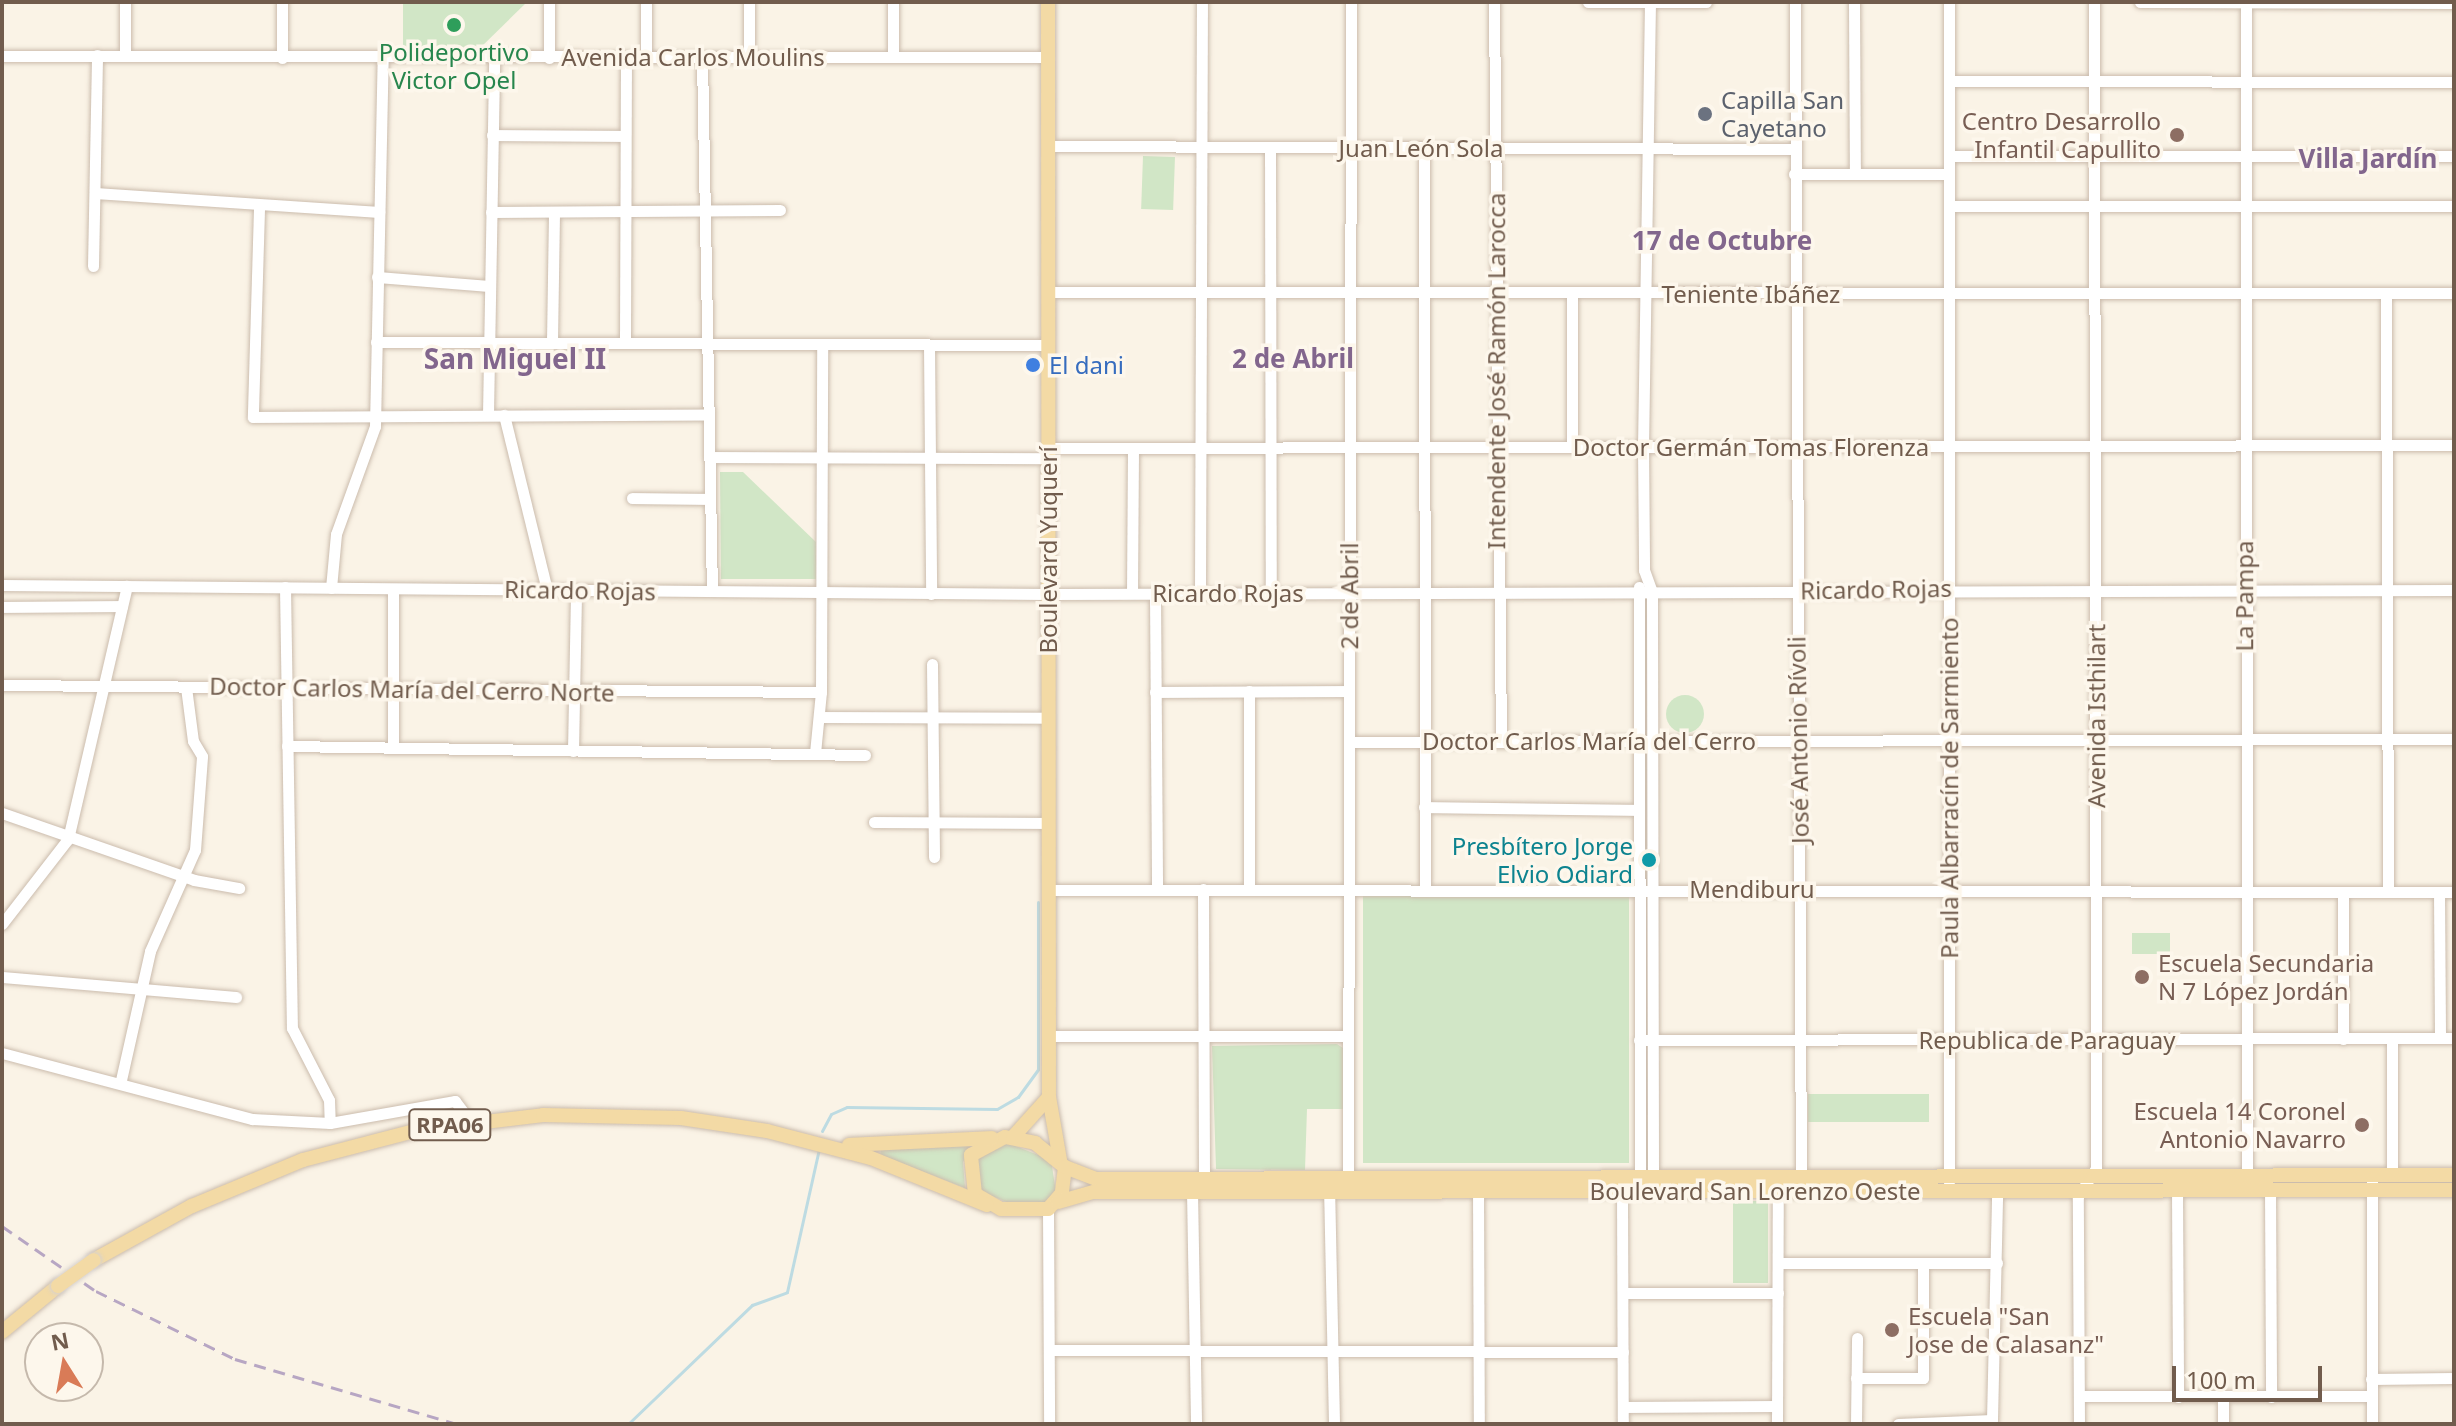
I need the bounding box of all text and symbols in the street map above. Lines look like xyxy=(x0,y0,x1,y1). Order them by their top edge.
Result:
marker: Polideportivo Victor Opel xyxy=(445,16,463,34)
place label: Polideportivo Victor Opel xyxy=(379,38,529,94)
street label: Avenida Carlos Moulins xyxy=(561,43,825,71)
place label: Capilla San Cayetano xyxy=(1721,86,1844,142)
marker: Capilla San Cayetano xyxy=(1696,105,1714,123)
place label: Centro Desarrollo Infantil Capullito xyxy=(1962,107,2161,163)
marker: Centro Desarrollo Infantil Capullito xyxy=(2168,126,2186,144)
street label: Juan León Sola xyxy=(1339,134,1503,162)
district label: Villa Jardín xyxy=(2299,143,2437,175)
street label: Intendente José Ramón Larocca xyxy=(1482,193,1510,549)
district label: 17 de Octubre xyxy=(1632,225,1812,257)
street label: Teniente Ibáñez xyxy=(1662,280,1840,308)
district label: San Miguel II xyxy=(424,341,606,375)
district label: 2 de Abril xyxy=(1232,343,1354,375)
place label: El dani xyxy=(1049,351,1124,379)
marker: El dani xyxy=(1024,356,1042,374)
street label: Doctor Germán Tomas Florenza xyxy=(1573,433,1929,461)
street label: Boulevard Yuquerí xyxy=(1034,446,1062,654)
street label: La Pampa xyxy=(2230,541,2258,651)
street label: 2 de Abril xyxy=(1335,543,1363,649)
street label: Ricardo Rojas xyxy=(1800,573,1952,605)
street label: Ricardo Rojas xyxy=(504,574,656,606)
street label: Ricardo Rojas xyxy=(1152,579,1304,607)
street label: Paula Albarracín de Sarmiento xyxy=(1935,617,1963,959)
street label: Avenida Isthilart xyxy=(2082,624,2110,808)
street label: José Antonio Rívoli xyxy=(1782,636,1814,844)
street label: Doctor Carlos María del Cerro Norte xyxy=(209,671,615,707)
street label: Doctor Carlos María del Cerro xyxy=(1422,727,1756,755)
place label: Presbítero Jorge Elvio Odiard xyxy=(1452,832,1633,888)
marker: Presbítero Jorge Elvio Odiard xyxy=(1640,851,1658,869)
street label: Mendiburu xyxy=(1689,875,1815,903)
place label: Escuela Secundaria N 7 López Jordán xyxy=(2158,949,2374,1005)
marker: Escuela Secundaria N 7 López Jordán xyxy=(2133,968,2151,986)
street label: Republica de Paraguay xyxy=(1918,1026,2176,1054)
place label: Escuela 14 Coronel Antonio Navarro xyxy=(2133,1097,2346,1153)
road number: RPA06 xyxy=(408,1107,492,1143)
marker: Escuela 14 Coronel Antonio Navarro xyxy=(2353,1116,2371,1134)
street label: Boulevard San Lorenzo Oeste xyxy=(1590,1177,1920,1205)
place label: Escuela "San Jose de Calasanz" xyxy=(1908,1302,2104,1358)
marker: Escuela "San Jose de Calasanz" xyxy=(1883,1321,1901,1339)
north arrow xyxy=(24,1322,104,1402)
text: N xyxy=(48,1324,71,1357)
scale bar xyxy=(2176,1350,2326,1400)
text: 100 m xyxy=(2186,1363,2256,1396)

